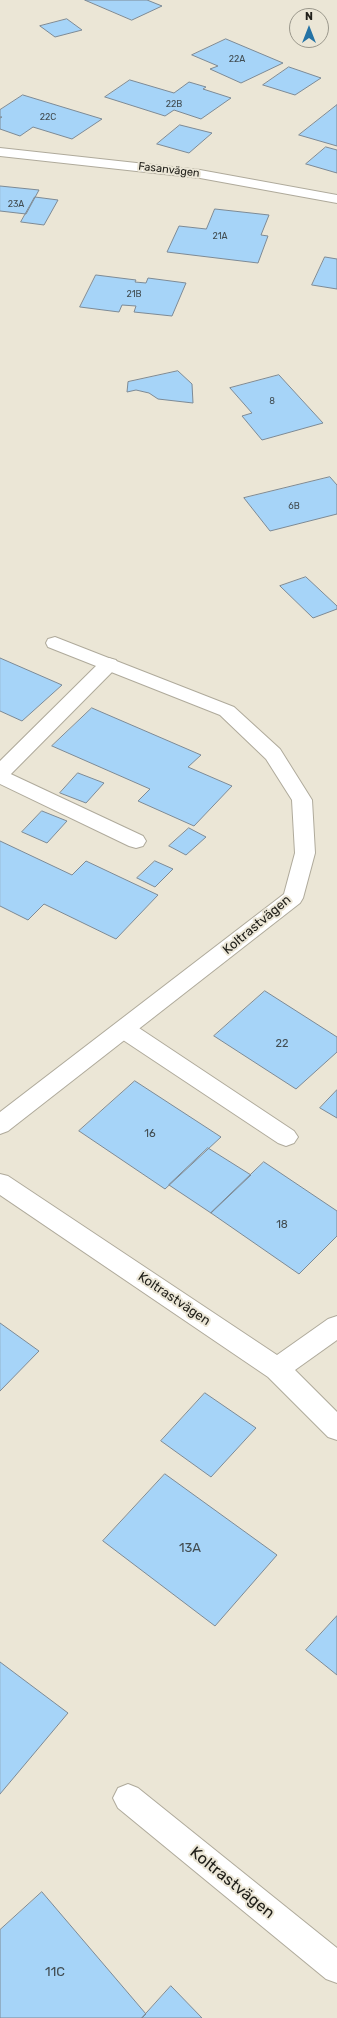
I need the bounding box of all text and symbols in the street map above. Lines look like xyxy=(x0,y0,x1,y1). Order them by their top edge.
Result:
north arrow xyxy=(289,8,329,48)
text: N xyxy=(305,10,313,23)
house number: 22A xyxy=(229,54,245,64)
house number: 22B xyxy=(166,99,182,109)
house number: 22C xyxy=(40,112,56,122)
street label: Fasanvägen xyxy=(138,160,200,180)
house number: 23A xyxy=(8,199,24,209)
house number: 21A xyxy=(212,231,228,241)
house number: 21B xyxy=(126,289,142,299)
house number: 8 xyxy=(269,396,275,406)
house number: 6B xyxy=(288,501,300,511)
street label: Koltrastvägen xyxy=(220,892,294,958)
house number: 22 xyxy=(276,1037,288,1051)
house number: 16 xyxy=(144,1127,156,1141)
house number: 18 xyxy=(276,1218,288,1232)
street label: Koltrastvägen xyxy=(135,1269,213,1329)
house number: 13A xyxy=(179,1540,201,1556)
street label: Koltrastvägen xyxy=(186,1843,278,1923)
house number: 11C xyxy=(45,1964,65,1980)

